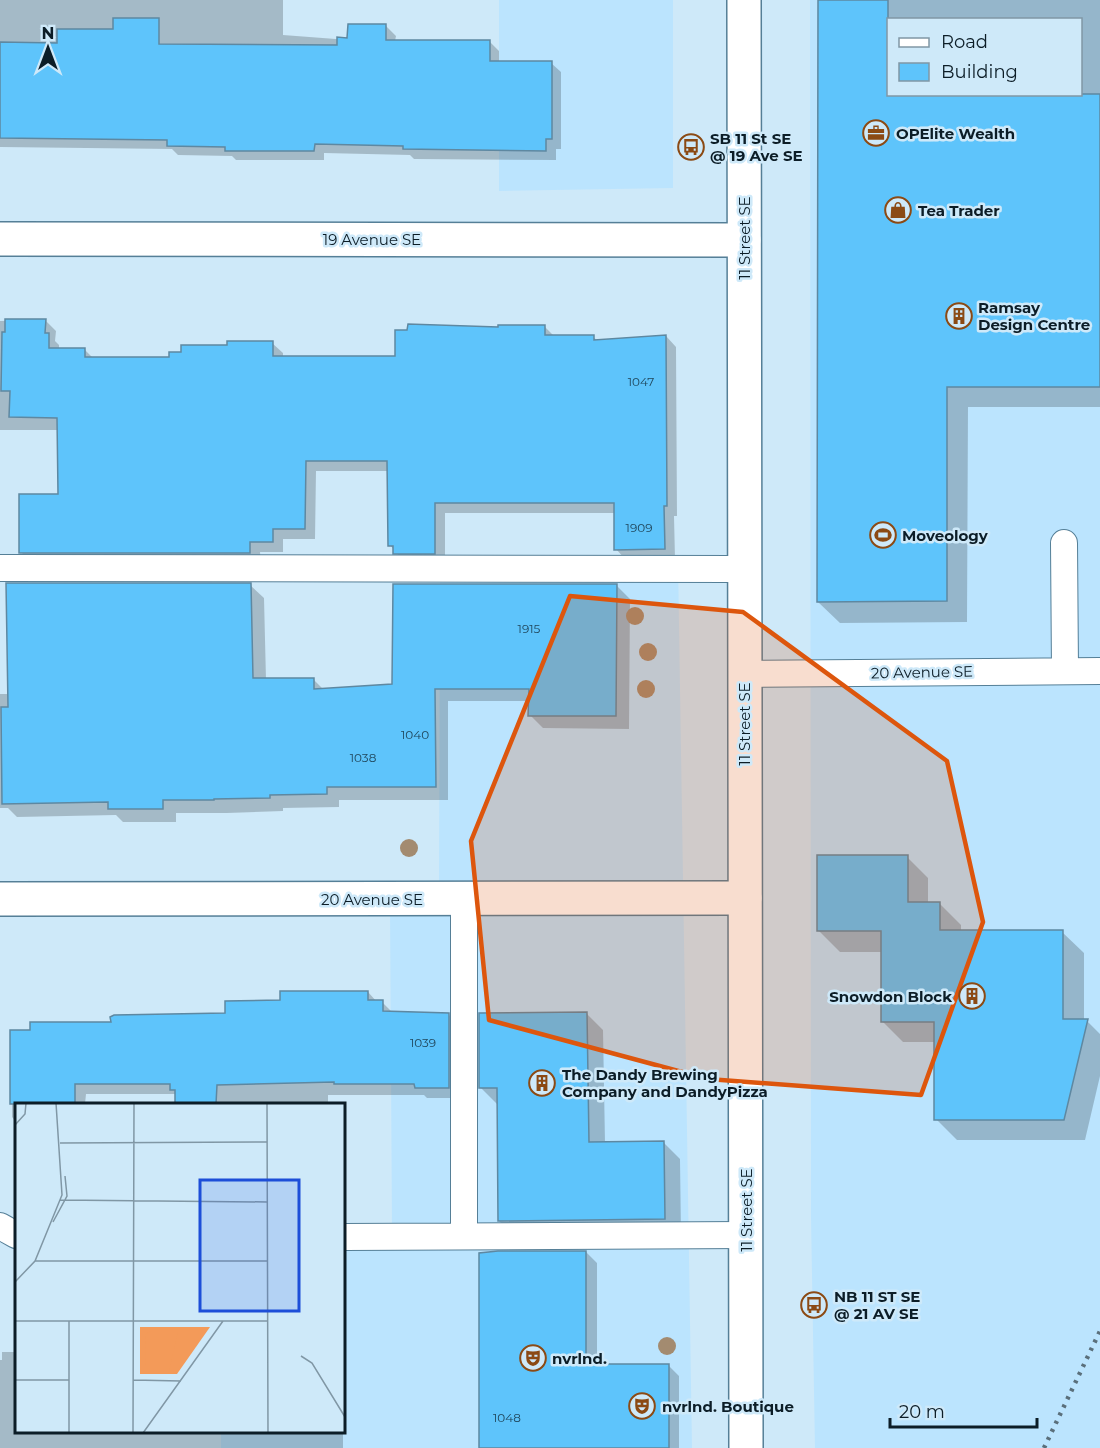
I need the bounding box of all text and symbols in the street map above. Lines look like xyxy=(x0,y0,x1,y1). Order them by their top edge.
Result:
north arrow xyxy=(18,18,78,78)
legend xyxy=(887,18,1082,96)
text: N xyxy=(42,24,54,43)
text: Road xyxy=(941,31,988,53)
text: Building xyxy=(941,61,1018,83)
office icon: OPElite Wealth xyxy=(861,118,891,148)
place label: OPElite Wealth xyxy=(896,124,1015,143)
place label: SB 11 St SE @ 19 Ave SE xyxy=(710,129,803,165)
bus stop icon: SB 11 St SE @ 19 Ave SE xyxy=(676,132,706,162)
shop icon: Tea Trader xyxy=(883,195,913,225)
street label: 11 Street SE xyxy=(735,196,754,280)
place label: Tea Trader xyxy=(918,201,1000,220)
street label: 19 Avenue SE xyxy=(323,230,421,249)
place label: Ramsay Design Centre xyxy=(978,298,1090,334)
building icon: Ramsay Design Centre xyxy=(944,301,974,331)
house number: 1047 xyxy=(628,374,654,389)
house number: 1909 xyxy=(626,520,652,535)
sports icon: Moveology xyxy=(868,520,898,550)
place label: Moveology xyxy=(902,526,989,545)
house number: 1915 xyxy=(518,621,541,636)
street label: 20 Avenue SE xyxy=(871,662,973,682)
street label: 11 Street SE xyxy=(735,682,754,766)
house number: 1040 xyxy=(401,727,429,742)
house number: 1038 xyxy=(350,750,377,765)
street label: 20 Avenue SE xyxy=(321,890,423,909)
building icon: Snowdon Block xyxy=(957,981,987,1011)
place label: Snowdon Block xyxy=(829,987,952,1006)
house number: 1039 xyxy=(410,1035,436,1050)
place label: The Dandy Brewing Company and DandyPizza xyxy=(562,1065,768,1101)
building icon: The Dandy Brewing Company and DandyPizza xyxy=(527,1068,557,1098)
inset map xyxy=(15,1103,345,1433)
street label: 11 Street SE xyxy=(737,1168,756,1252)
place label: NB 11 ST SE @ 21 AV SE xyxy=(834,1287,920,1323)
bus stop icon: NB 11 ST SE @ 21 AV SE xyxy=(799,1290,829,1320)
theatre icon: nvrlnd. xyxy=(518,1343,548,1373)
place label: nvrlnd. xyxy=(552,1349,607,1368)
theatre icon: nvrlnd. Boutique xyxy=(627,1391,657,1421)
scale bar xyxy=(890,1391,1037,1429)
place label: nvrlnd. Boutique xyxy=(662,1397,794,1416)
text: 20 m xyxy=(899,1401,945,1423)
house number: 1048 xyxy=(493,1410,521,1425)

